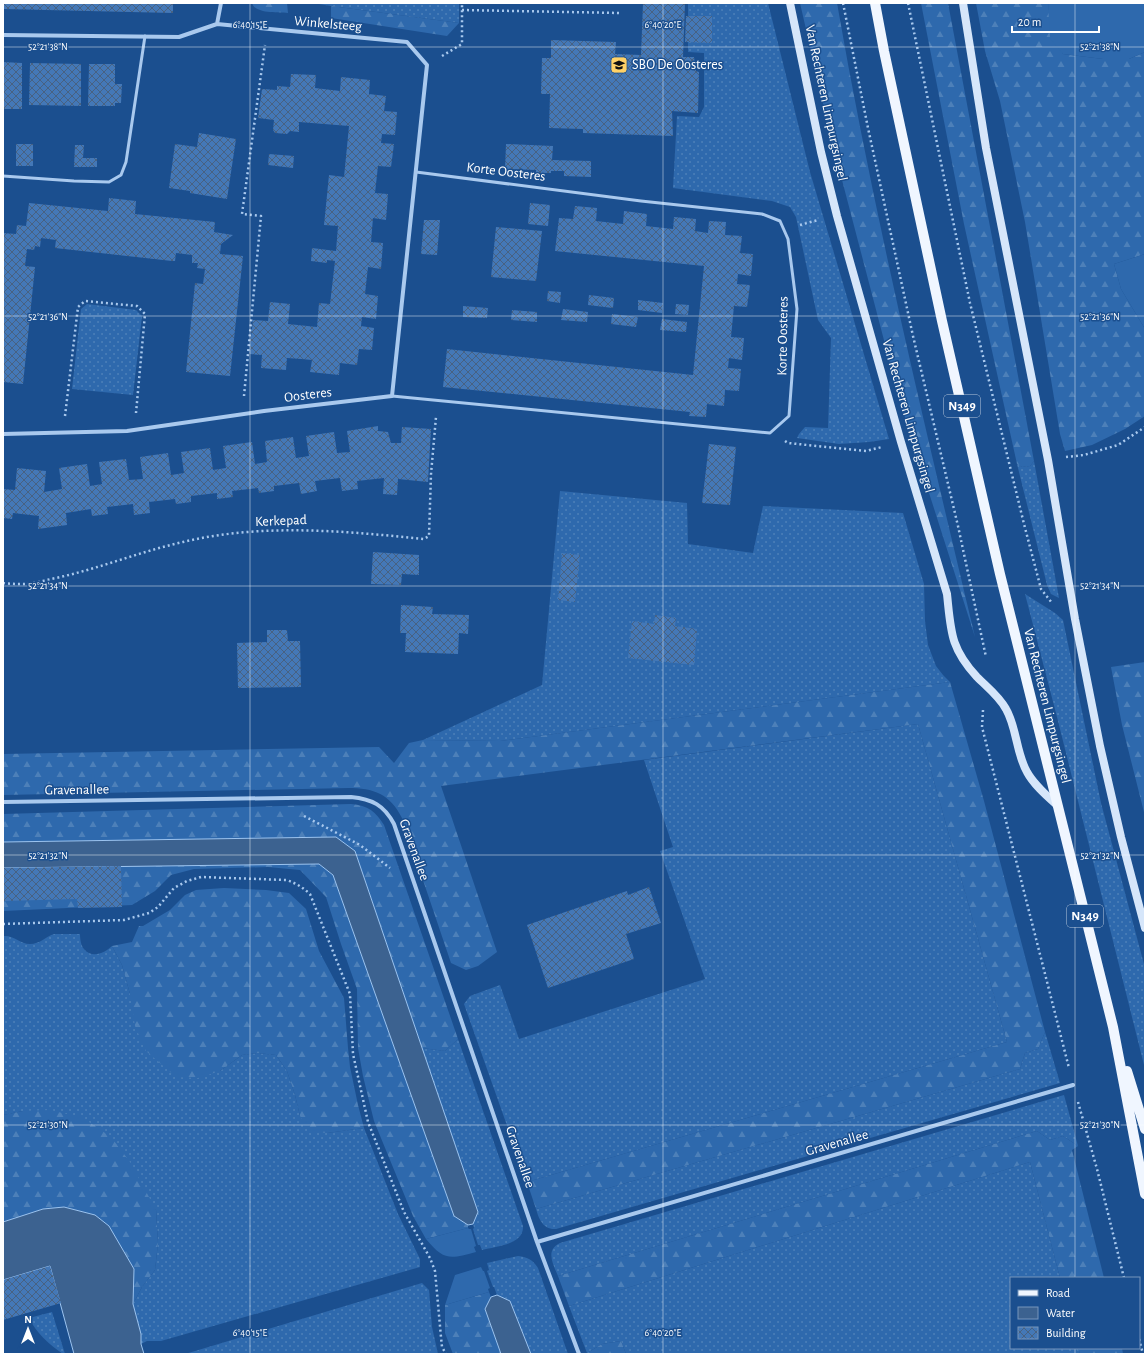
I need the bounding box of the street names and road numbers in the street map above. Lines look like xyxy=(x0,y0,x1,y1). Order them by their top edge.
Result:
street label: Winkelsteeg xyxy=(293,14,363,34)
street label: Van Rechteren Limpurgsingel xyxy=(803,24,849,182)
street label: Korte Oosteres xyxy=(466,160,546,184)
street label: Korte Oosteres xyxy=(775,296,791,376)
street label: Van Rechteren Limpurgsingel xyxy=(879,338,937,494)
street label: Oosteres xyxy=(283,385,333,405)
road number: N349 xyxy=(944,395,980,417)
street label: Kerkepad xyxy=(255,513,307,529)
street label: Van Rechteren Limpurgsingel xyxy=(1021,627,1073,785)
street label: Gravenallee xyxy=(45,782,109,798)
street label: Gravenallee xyxy=(396,817,432,883)
road number: N349 xyxy=(1067,905,1103,927)
street label: Gravenallee xyxy=(503,1124,537,1190)
street label: Gravenallee xyxy=(804,1127,870,1159)

